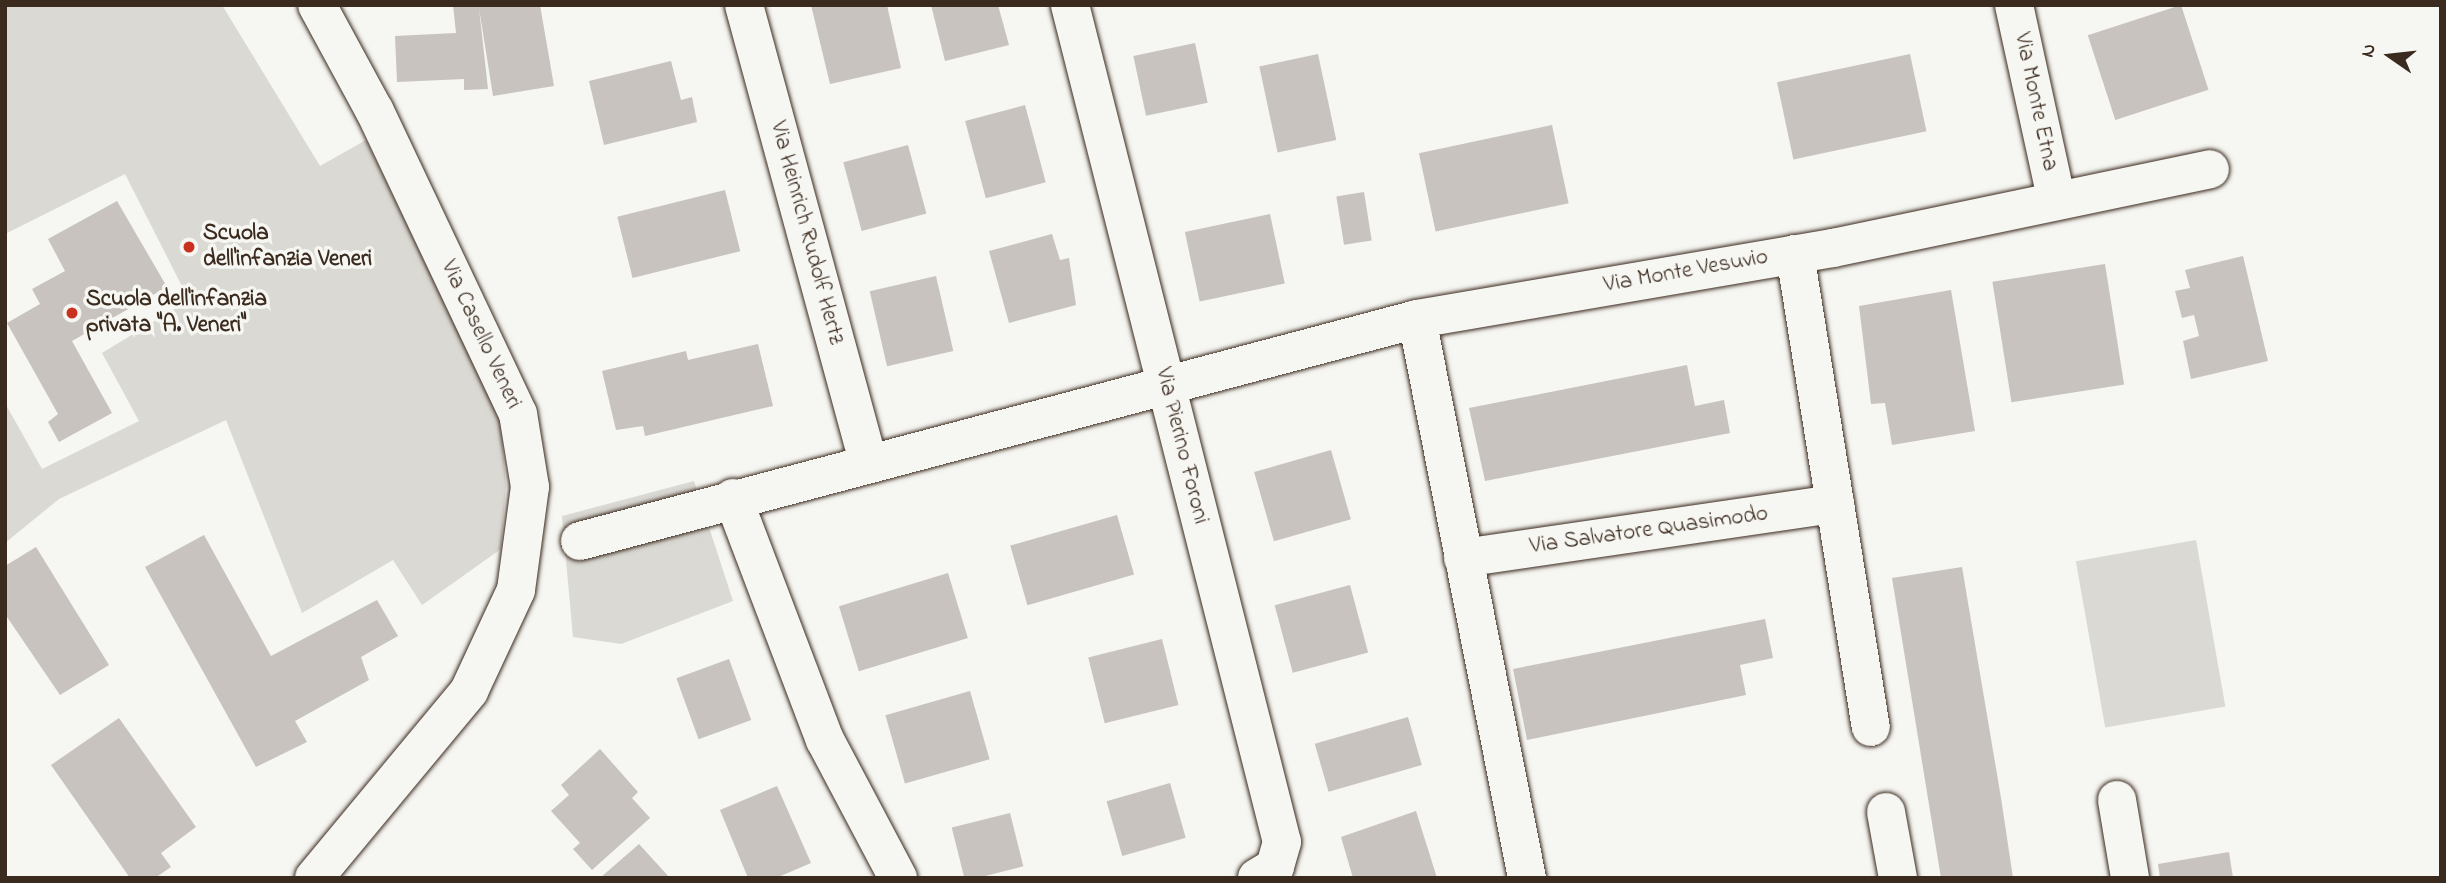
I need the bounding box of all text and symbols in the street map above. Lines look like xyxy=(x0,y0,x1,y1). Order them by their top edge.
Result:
north arrow xyxy=(2355,21,2425,91)
street label: Via Monte Etna xyxy=(2007,30,2063,174)
text: N xyxy=(2354,41,2384,60)
street label: Via Heinrich Rudolf Hertz xyxy=(763,118,849,348)
place label: Scuola dell'infanzia Veneri xyxy=(203,220,372,274)
marker: Scuola dell'infanzia Veneri xyxy=(181,239,197,255)
street label: Via Monte Vesuvio xyxy=(1602,244,1770,300)
street label: Via Casello Veneri xyxy=(434,256,526,414)
place label: Scuola dell'infanzia privata "A. Veneri" xyxy=(86,286,267,340)
marker: Scuola dell'infanzia privata "A. Veneri" xyxy=(64,305,80,321)
street label: Via Pierino Foroni xyxy=(1148,365,1214,527)
street label: Via Salvatore Quasimodo xyxy=(1528,501,1770,561)

